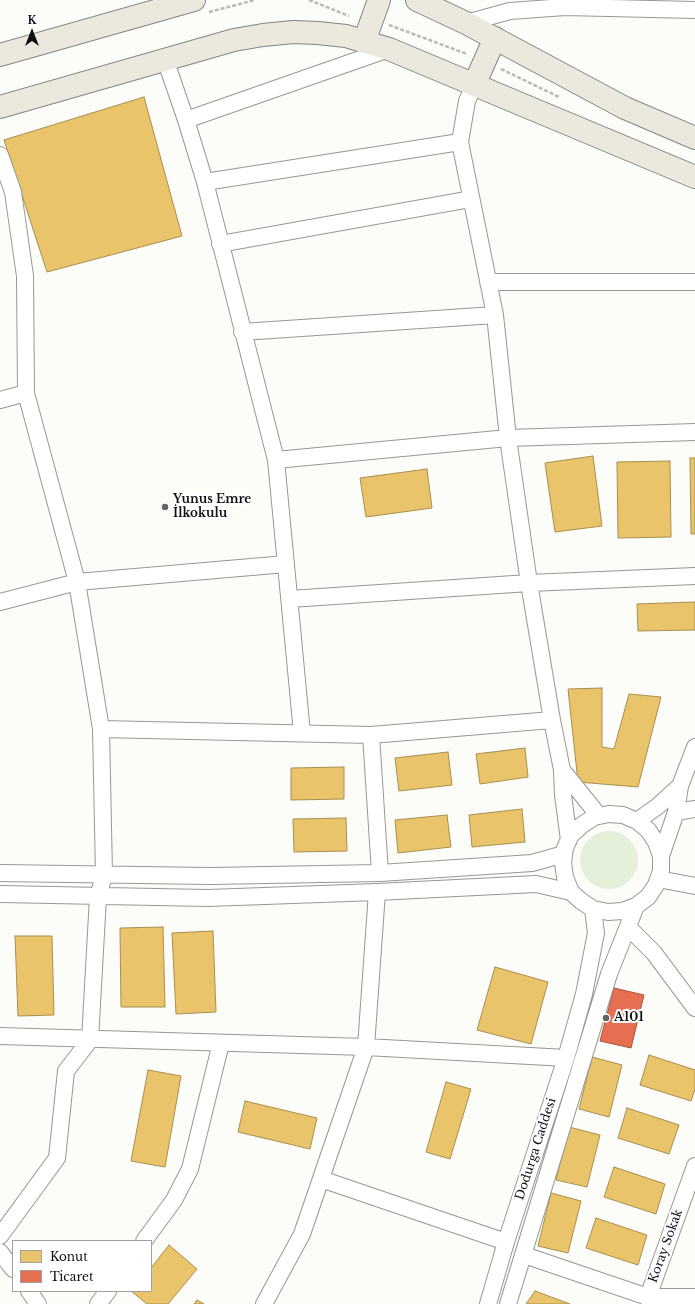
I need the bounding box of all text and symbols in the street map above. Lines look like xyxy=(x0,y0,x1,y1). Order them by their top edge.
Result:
north arrow xyxy=(12,12,52,52)
text: K xyxy=(27,13,37,27)
place label: Yunus Emre İlkokulu xyxy=(173,493,251,521)
marker: Yunus Emre İlkokulu xyxy=(160,502,170,512)
place label: A101 xyxy=(614,1011,644,1025)
marker: A101 xyxy=(601,1013,611,1023)
street label: Dodurga Caddesi xyxy=(513,1096,559,1202)
street label: Koray Sokak xyxy=(646,1207,686,1285)
legend xyxy=(12,1240,152,1292)
text: Konut xyxy=(50,1249,88,1264)
text: Ticaret xyxy=(50,1269,93,1284)

